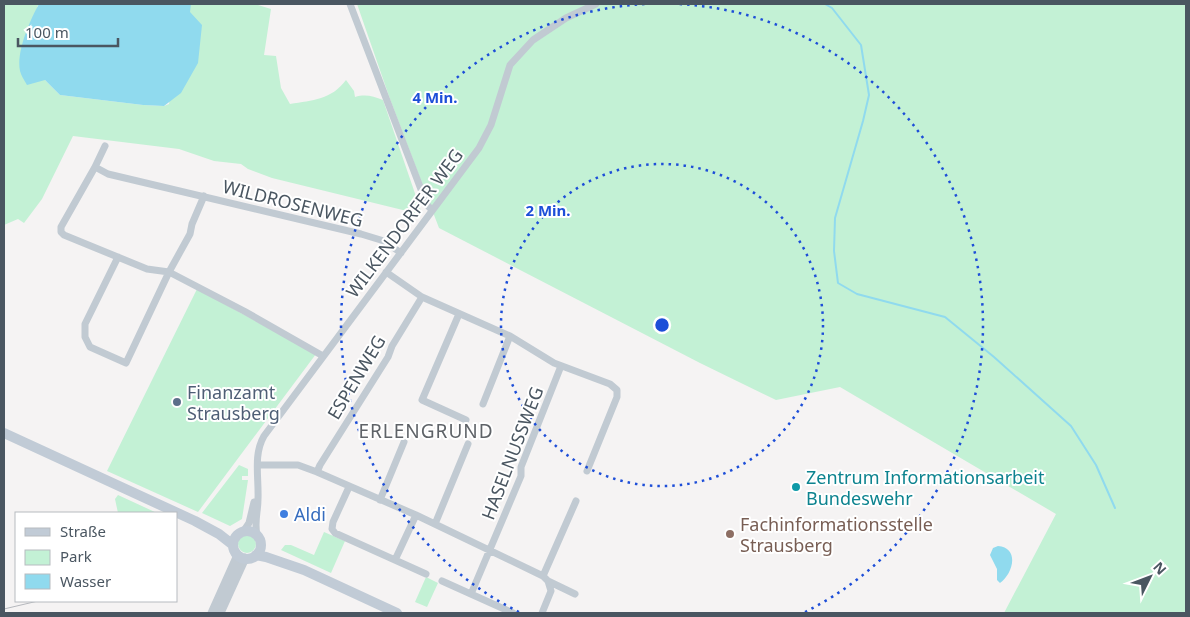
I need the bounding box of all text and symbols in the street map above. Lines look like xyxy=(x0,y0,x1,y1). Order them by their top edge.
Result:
scale bar xyxy=(18,15,118,47)
text: 100 m xyxy=(25,22,69,42)
text: 4 Min. xyxy=(412,87,458,107)
street label: WILKENDORFER WEG xyxy=(340,144,468,302)
street label: WILDROSENWEG xyxy=(220,174,366,232)
text: 2 Min. xyxy=(525,200,571,220)
centre of rings xyxy=(653,316,671,334)
street label: ESPENWEG xyxy=(321,330,391,424)
place label: Finanzamt Strausberg xyxy=(187,380,280,425)
street label: HASELNUSSWEG xyxy=(476,383,548,523)
marker: Finanzamt Strausberg xyxy=(171,396,183,408)
district label: ERLENGRUND xyxy=(358,418,494,444)
place label: Zentrum Informationsarbeit Bundeswehr xyxy=(806,465,1045,510)
marker: Zentrum Informationsarbeit Bundeswehr xyxy=(790,481,802,493)
place label: Aldi xyxy=(294,502,326,526)
marker: Aldi xyxy=(278,508,290,520)
legend xyxy=(15,512,178,602)
place label: Fachinformationsstelle Strausberg xyxy=(740,512,933,557)
text: Straße xyxy=(60,521,106,541)
marker: Fachinformationsstelle Strausberg xyxy=(724,528,736,540)
text: Park xyxy=(60,546,92,566)
north arrow xyxy=(1125,552,1175,602)
text: N xyxy=(1149,557,1171,579)
text: Wasser xyxy=(60,571,111,591)

